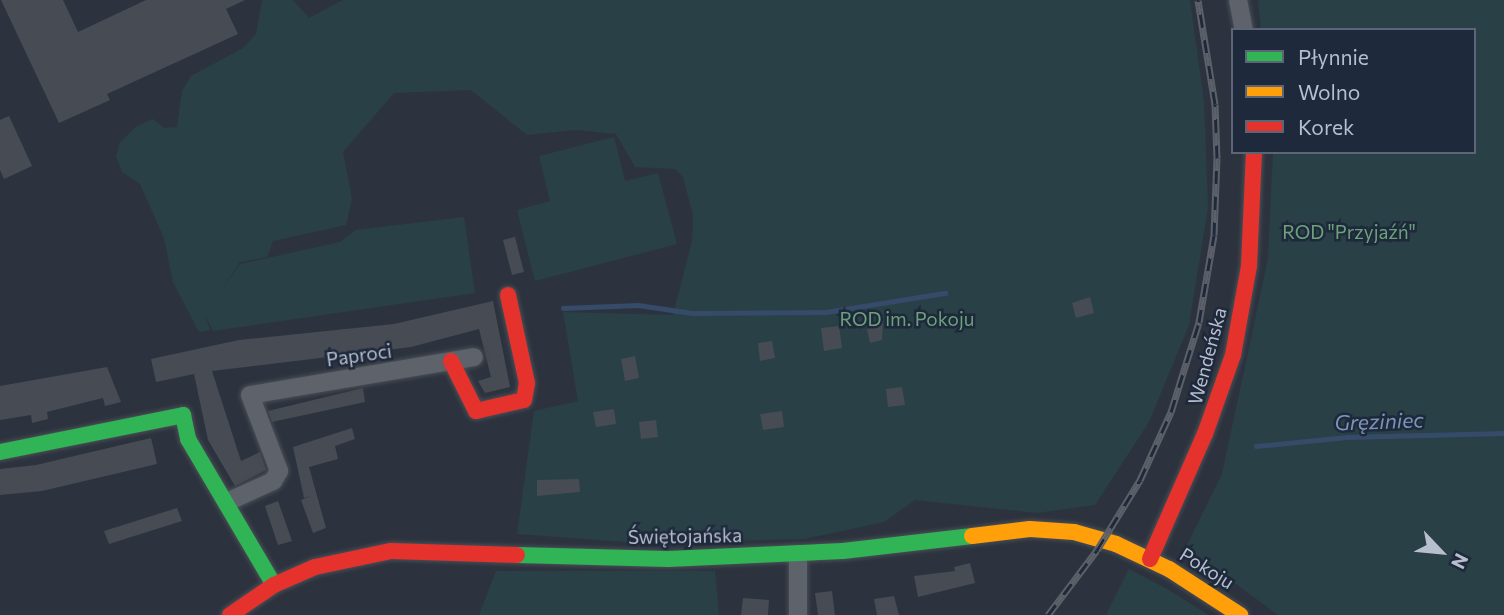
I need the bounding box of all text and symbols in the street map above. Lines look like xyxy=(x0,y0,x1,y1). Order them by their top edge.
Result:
legend xyxy=(1231,28,1476,154)
text: Płynnie xyxy=(1298,44,1369,69)
text: Wolno xyxy=(1298,79,1360,104)
text: Korek xyxy=(1298,114,1354,139)
park label: ROD "Przyjaźń" xyxy=(1282,221,1416,243)
street label: Wendeńska xyxy=(1183,305,1231,407)
park label: ROD im. Pokoju xyxy=(840,308,974,330)
street label: Paproci xyxy=(325,339,393,371)
water label: Gręziniec xyxy=(1334,407,1424,435)
north arrow xyxy=(1406,517,1476,587)
street label: Świętojańska xyxy=(628,524,742,548)
street label: Pokoju xyxy=(1176,543,1238,593)
text: N xyxy=(1447,550,1474,573)

